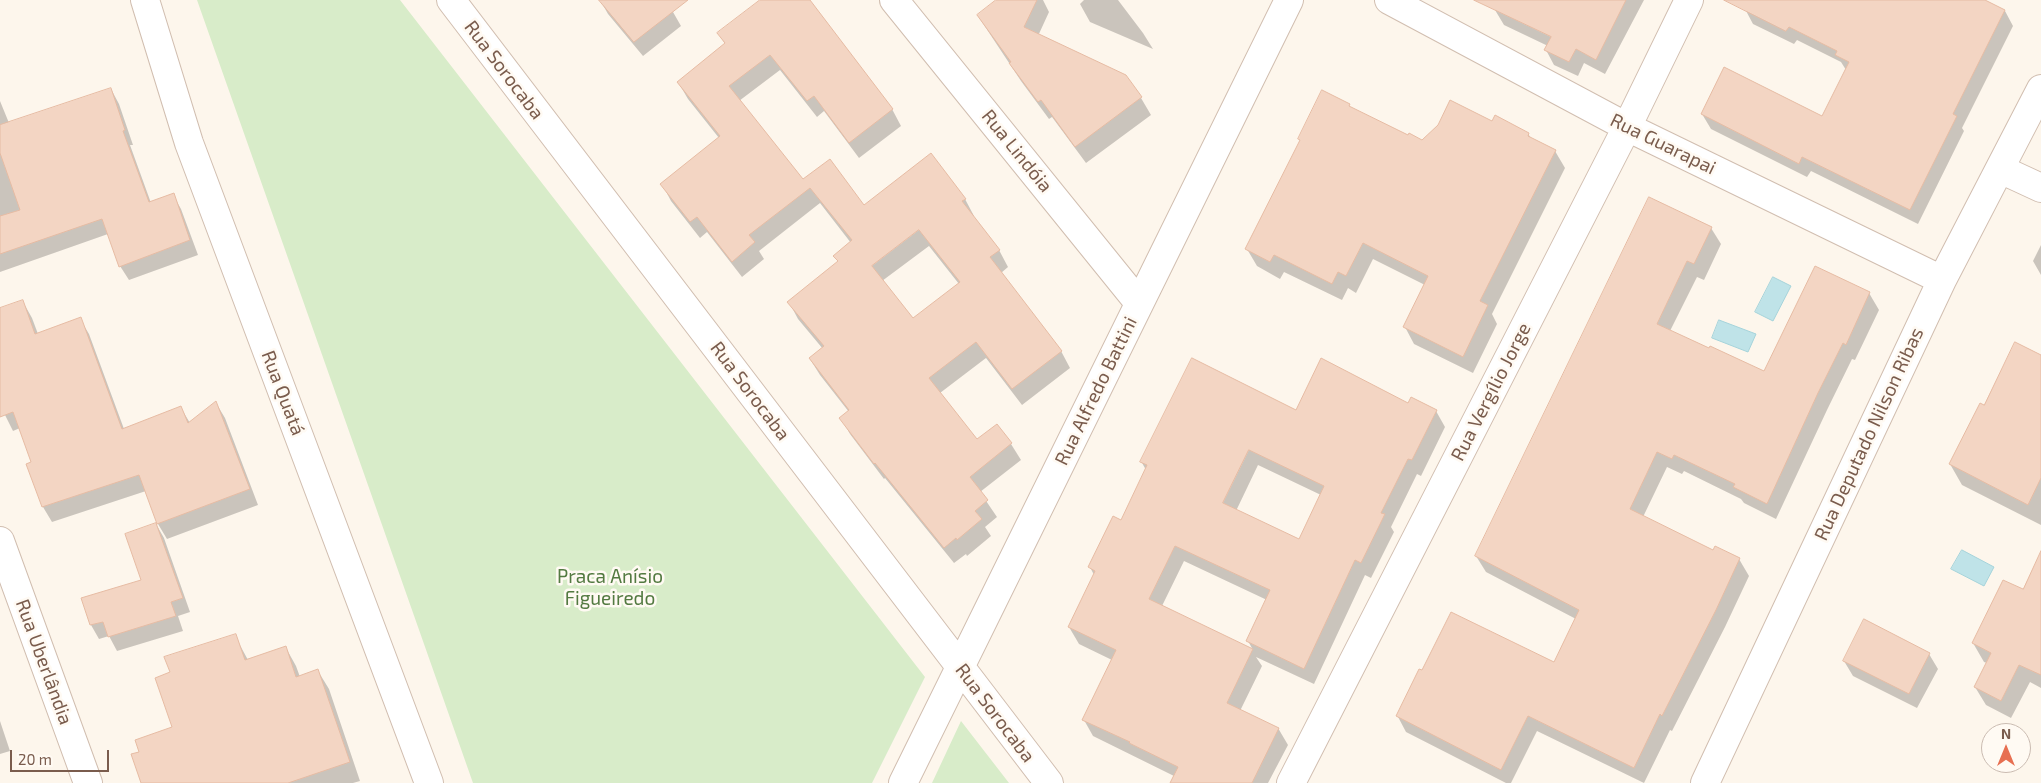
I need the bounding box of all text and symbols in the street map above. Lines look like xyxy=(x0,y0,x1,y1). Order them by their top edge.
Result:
street label: Rua Sorocaba xyxy=(459,16,549,124)
street label: Rua Lindóia xyxy=(977,105,1057,197)
street label: Rua Guarapai xyxy=(1606,109,1720,179)
street label: Rua Alfredo Battini xyxy=(1050,313,1142,469)
street label: Rua Vergílio Jorge xyxy=(1446,319,1536,465)
street label: Rua Deputado Nilson Ribas xyxy=(1810,324,1928,544)
street label: Rua Sorocaba xyxy=(705,337,795,445)
street label: Rua Quatá xyxy=(256,347,310,439)
park label: Praca Anísio Figueiredo xyxy=(557,566,663,610)
street label: Rua Uberlândia xyxy=(11,596,77,728)
street label: Rua Sorocaba xyxy=(950,659,1040,767)
north arrow xyxy=(1981,723,2031,773)
text: N xyxy=(2001,725,2011,742)
scale bar xyxy=(12,740,111,772)
text: 20 m xyxy=(18,750,52,768)

